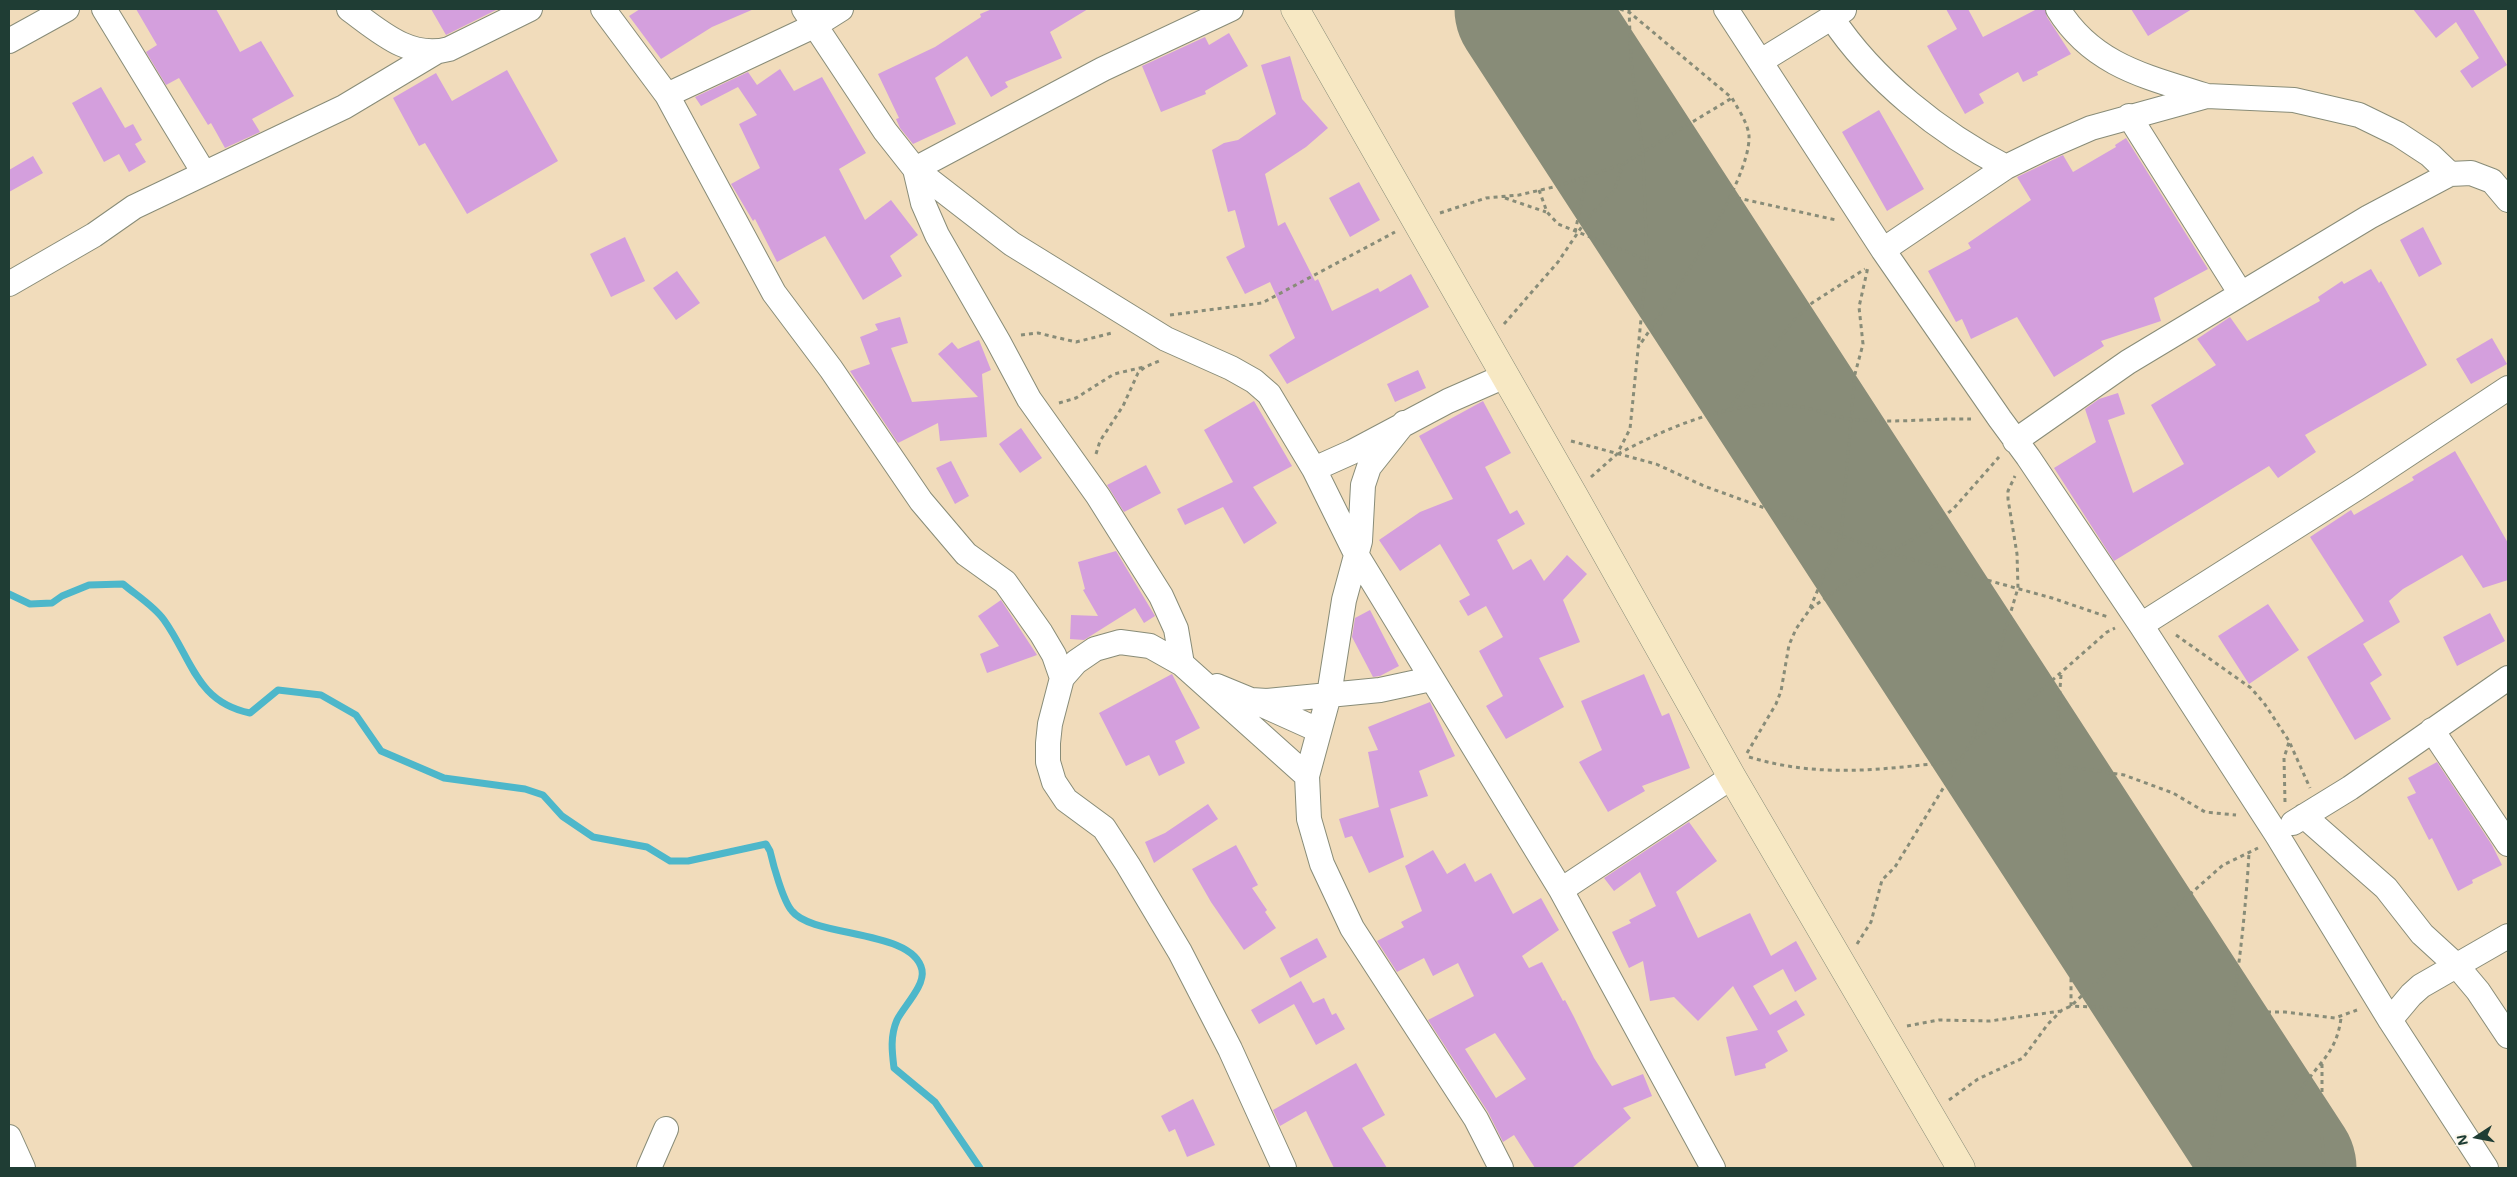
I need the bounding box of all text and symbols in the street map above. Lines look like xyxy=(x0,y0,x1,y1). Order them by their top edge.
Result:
north arrow xyxy=(2452,1112,2502,1162)
text: N xyxy=(2451,1133,2472,1147)

